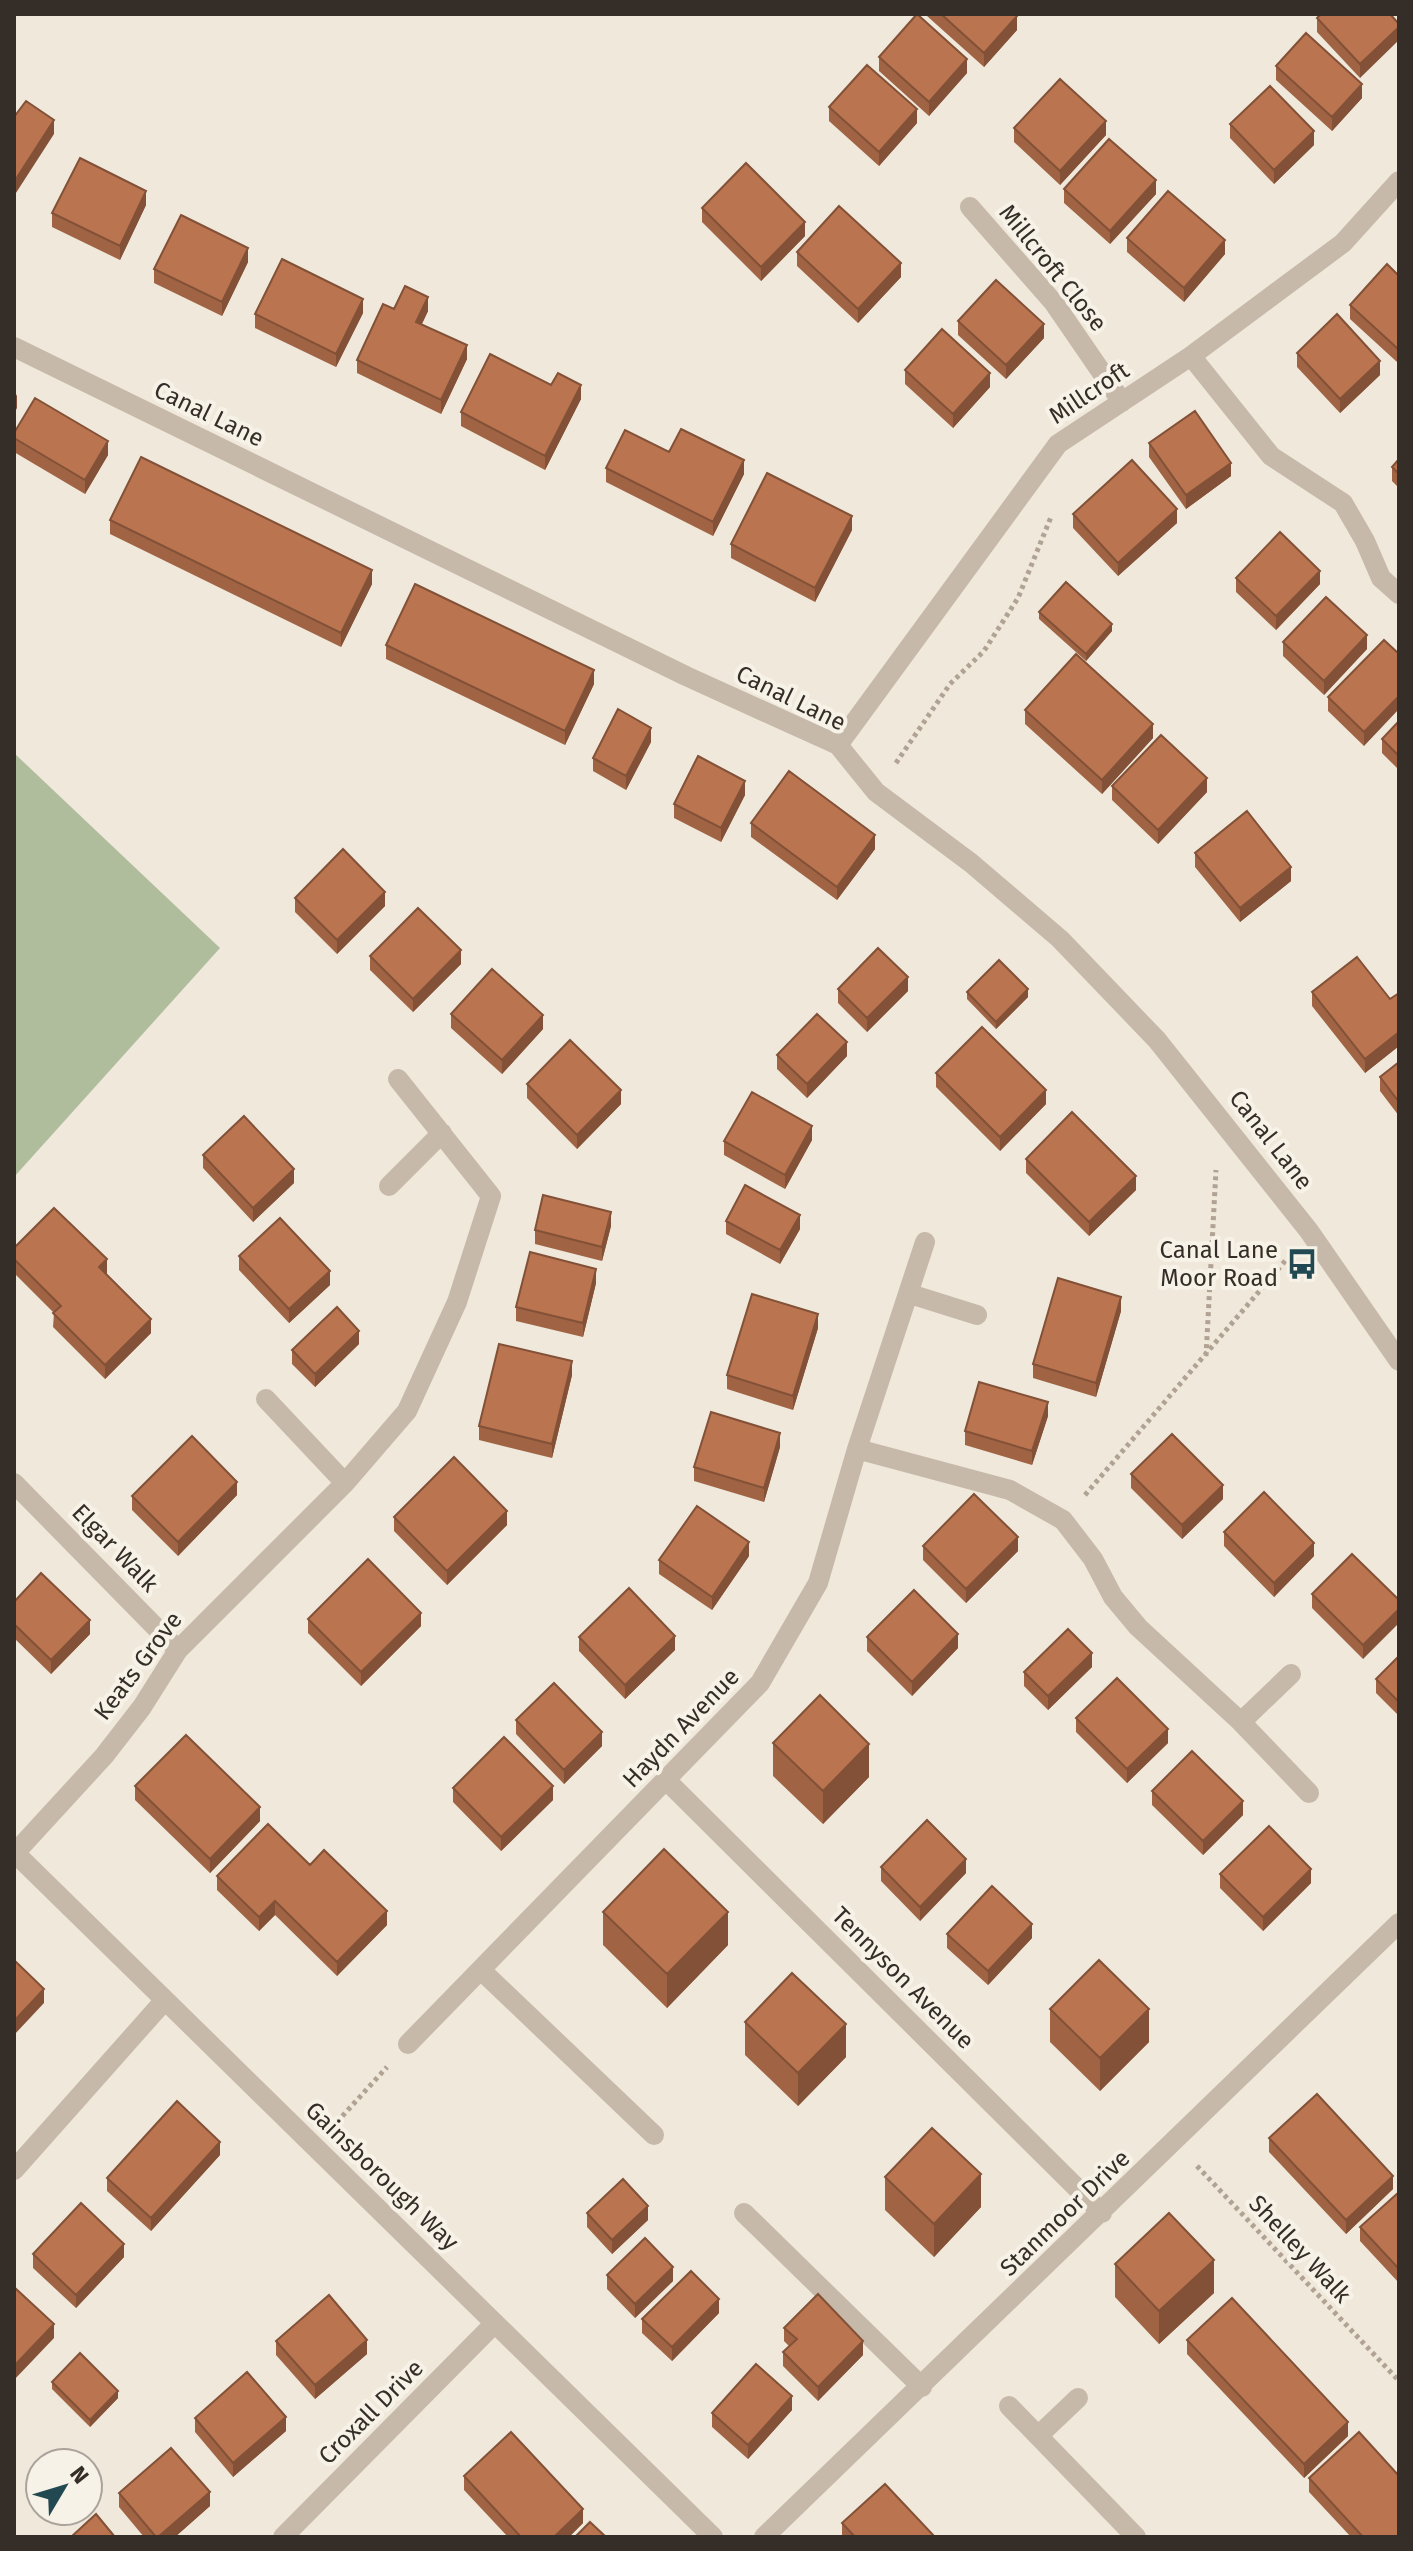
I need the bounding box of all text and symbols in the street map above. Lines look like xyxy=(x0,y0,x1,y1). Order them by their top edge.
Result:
street label: Millcroft Close xyxy=(993,199,1113,337)
street label: Millcroft xyxy=(1044,356,1134,430)
street label: Canal Lane xyxy=(150,375,268,453)
street label: Canal Lane xyxy=(732,659,850,737)
street label: Canal Lane xyxy=(1224,1085,1318,1195)
place label: Canal Lane Moor Road xyxy=(1160,1236,1278,1292)
bus stop icon: Canal Lane Moor Road xyxy=(1285,1247,1319,1281)
street label: Elgar Walk xyxy=(66,1498,164,1598)
street label: Keats Grove xyxy=(88,1606,188,1726)
street label: Haydn Avenue xyxy=(617,1662,745,1794)
street label: Tennyson Avenue xyxy=(826,1901,980,2055)
street label: Gainsborough Way xyxy=(300,2096,464,2256)
street label: Stanmoor Drive xyxy=(994,2144,1136,2282)
street label: Shelley Walk xyxy=(1243,2190,1357,2309)
street label: Croxall Drive xyxy=(313,2354,429,2470)
north arrow xyxy=(24,2447,104,2527)
text: N xyxy=(64,2461,94,2489)

